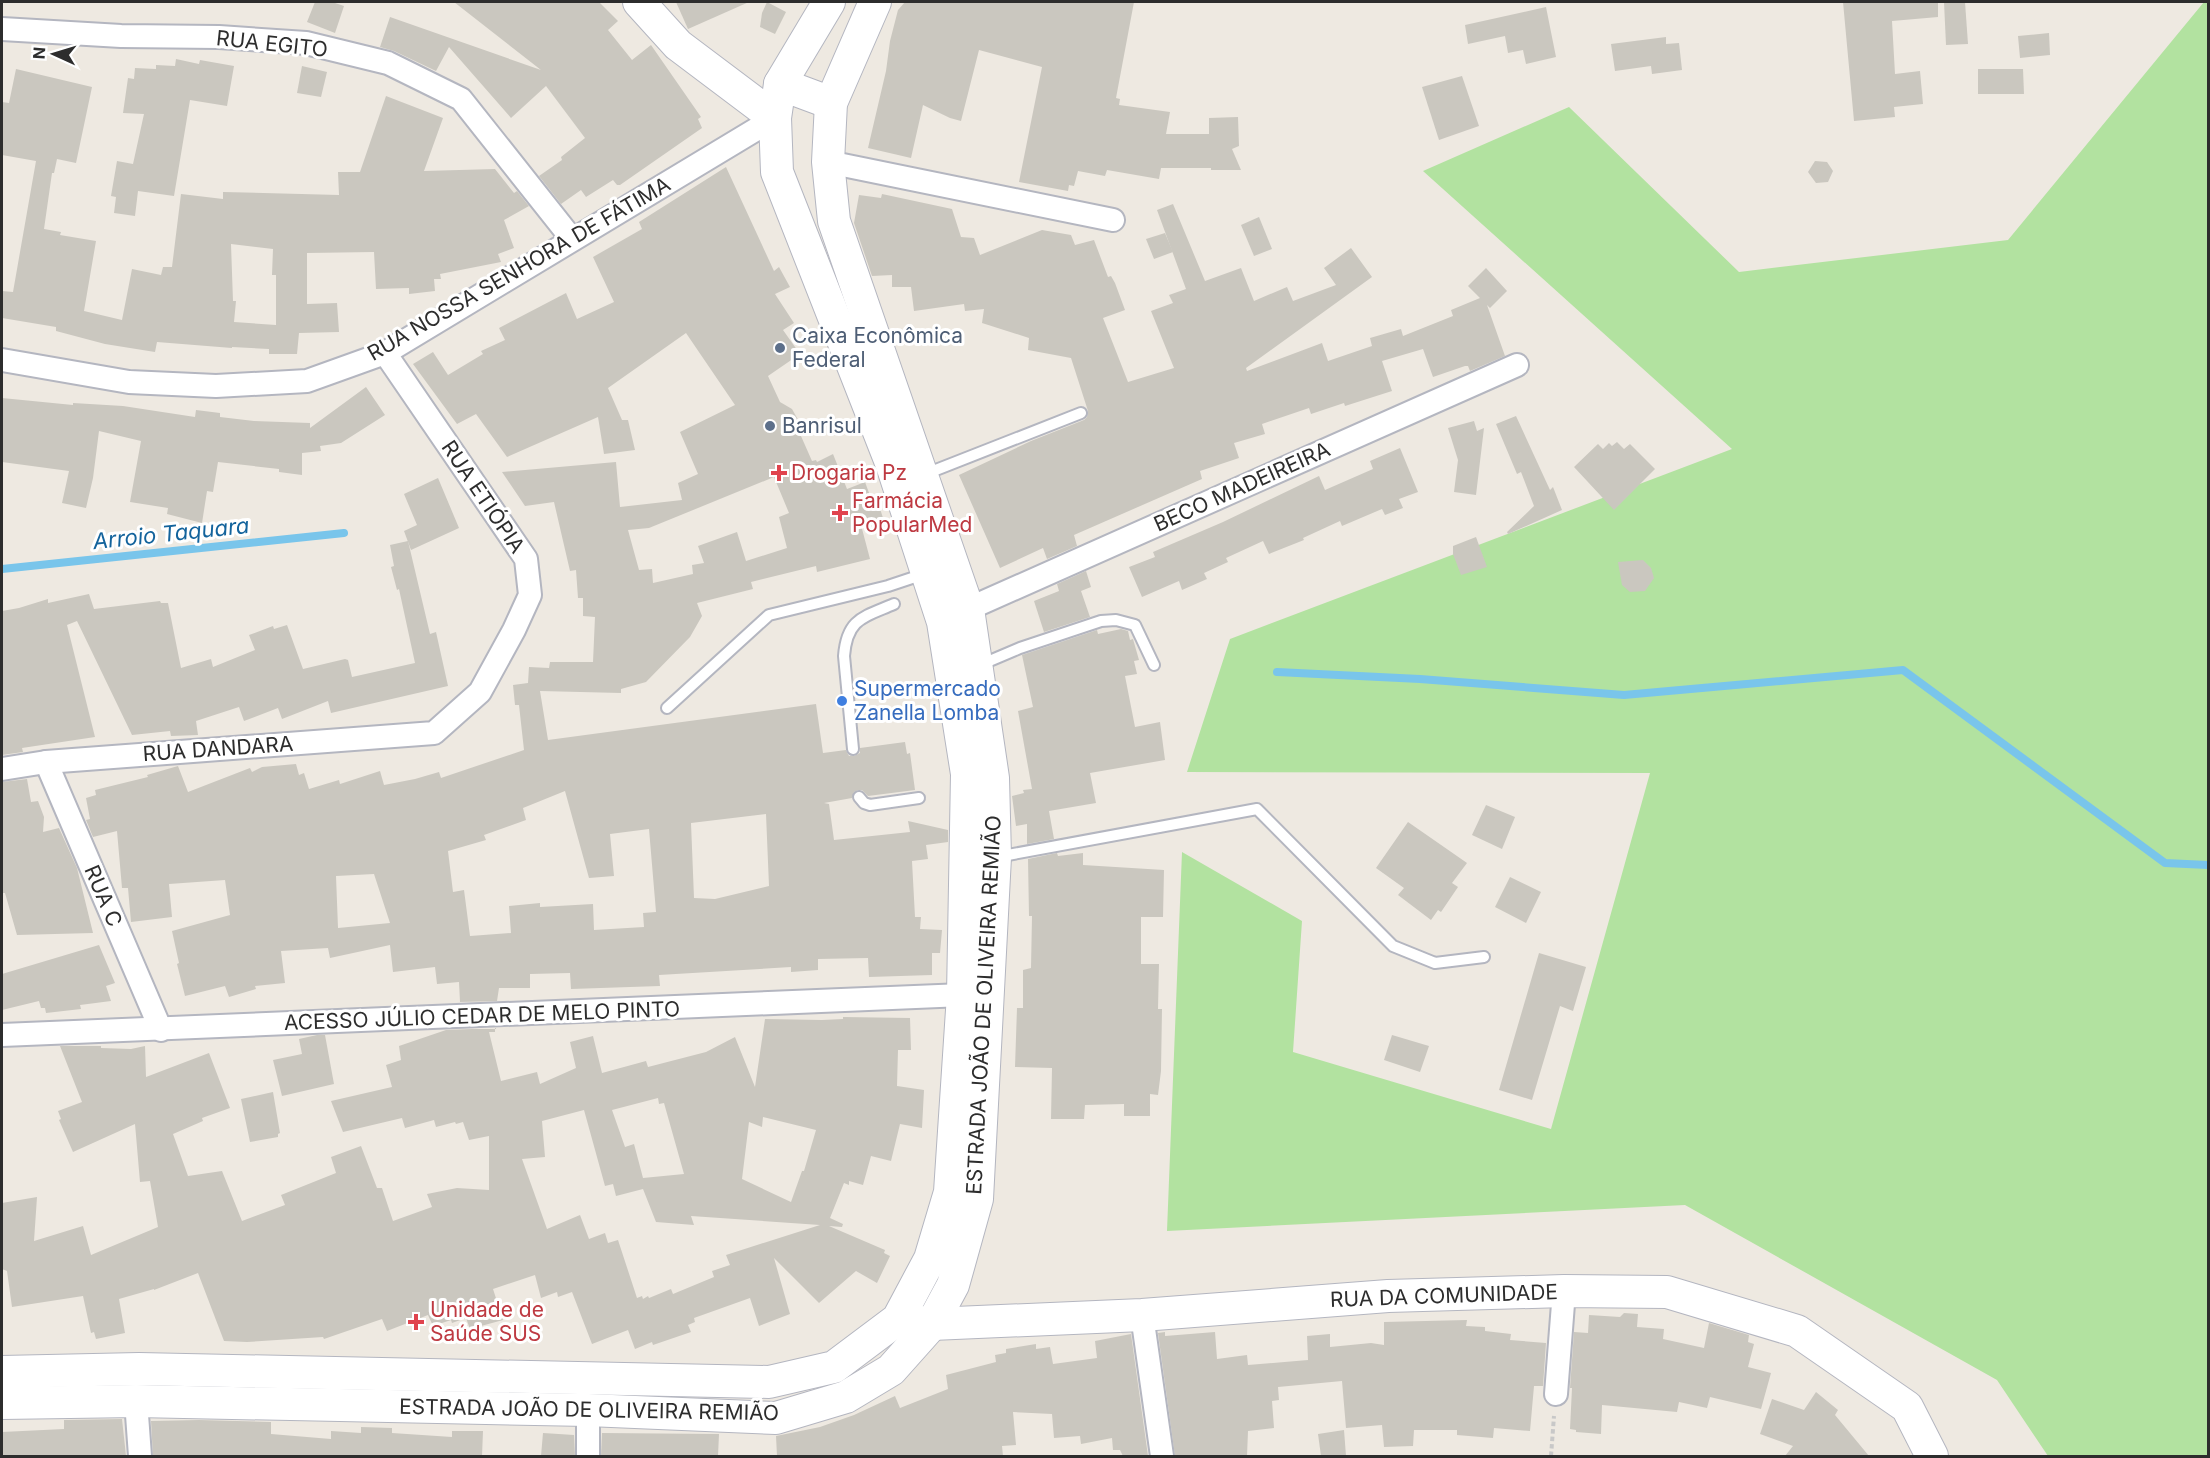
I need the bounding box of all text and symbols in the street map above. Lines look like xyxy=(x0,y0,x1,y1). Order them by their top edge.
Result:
north arrow xyxy=(24,24,84,84)
street label: RUA EGITO xyxy=(215,25,329,62)
text: N xyxy=(29,46,49,60)
street label: RUA NOSSA SENHORA DE FÁTIMA xyxy=(362,171,675,366)
place label: Caixa Econômica Federal xyxy=(792,323,963,372)
marker: Caixa Econômica Federal xyxy=(773,341,787,355)
place label: Banrisul xyxy=(782,413,862,438)
marker: Banrisul xyxy=(763,419,777,433)
street label: RUA ETIÓPIA xyxy=(437,435,531,558)
street label: BECO MADEIREIRA xyxy=(1150,436,1334,537)
place label: Drogaria Pz xyxy=(791,460,907,485)
marker: Drogaria Pz xyxy=(772,466,786,480)
place label: Farmácia PopularMed xyxy=(852,488,972,537)
marker: Farmácia PopularMed xyxy=(833,506,847,520)
water label: Arroio Taquara xyxy=(91,512,250,554)
place label: Supermercado Zanella Lomba xyxy=(854,676,1001,725)
marker: Supermercado Zanella Lomba xyxy=(835,694,849,708)
street label: RUA DANDARA xyxy=(142,731,294,766)
street label: ESTRADA JOÃO DE OLIVEIRA REMIÃO xyxy=(960,815,1006,1195)
street label: RUA C xyxy=(79,861,128,930)
street label: ACESSO JÚLIO CEDAR DE MELO PINTO xyxy=(283,995,681,1035)
street label: RUA DA COMUNIDADE xyxy=(1330,1279,1558,1312)
place label: Unidade de Saúde SUS xyxy=(430,1297,544,1346)
marker: Unidade de Saúde SUS xyxy=(407,1313,425,1331)
street label: ESTRADA JOÃO DE OLIVEIRA REMIÃO xyxy=(399,1393,779,1425)

